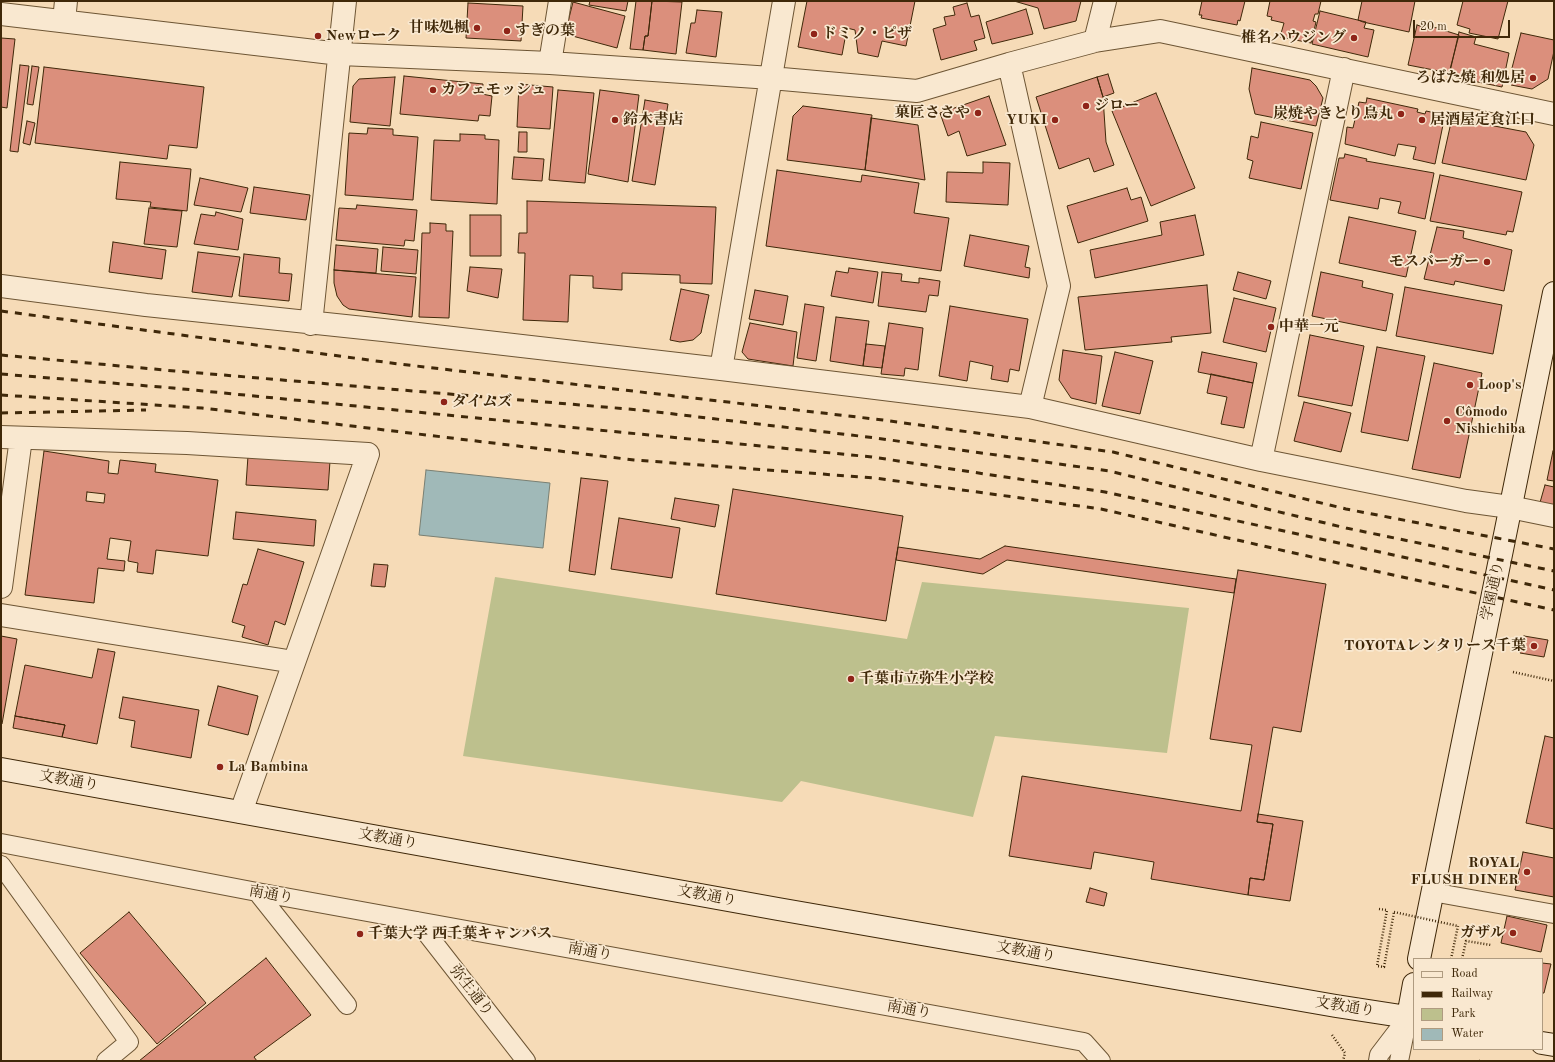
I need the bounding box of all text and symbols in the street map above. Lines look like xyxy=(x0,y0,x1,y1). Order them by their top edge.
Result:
scale bar xyxy=(1415,12,1512,38)
place label: 甘味処楓 xyxy=(409,19,469,37)
text: 20 m xyxy=(1420,21,1447,33)
place label: すぎの葉 xyxy=(515,22,575,40)
marker: 甘味処楓 xyxy=(472,23,482,33)
place label: ドミノ・ピザ xyxy=(822,25,912,43)
marker: すぎの葉 xyxy=(502,26,512,36)
place label: Newローク xyxy=(326,27,401,45)
marker: ドミノ・ピザ xyxy=(809,29,819,39)
place label: 椎名ハウジング xyxy=(1241,29,1346,47)
marker: Newローク xyxy=(313,31,323,41)
marker: 椎名ハウジング xyxy=(1349,33,1359,43)
place label: ろばた焼 和処居 xyxy=(1416,69,1525,87)
marker: ろばた焼 和処居 xyxy=(1528,73,1538,83)
place label: カフェモッシュ xyxy=(441,81,546,99)
marker: カフェモッシュ xyxy=(428,85,438,95)
place label: ジロー xyxy=(1094,97,1139,115)
marker: ジロー xyxy=(1081,101,1091,111)
place label: 菓匠ささや xyxy=(895,104,970,122)
place label: 炭焼やきとり鳥丸 xyxy=(1273,105,1393,123)
marker: 菓匠ささや xyxy=(973,108,983,118)
marker: 炭焼やきとり鳥丸 xyxy=(1396,109,1406,119)
place label: 鈴木書店 xyxy=(623,111,683,129)
place label: YUKI xyxy=(1006,111,1047,129)
place label: 居酒屋定食江口 xyxy=(1430,111,1535,129)
marker: 鈴木書店 xyxy=(610,115,620,125)
marker: YUKI xyxy=(1050,115,1060,125)
marker: 居酒屋定食江口 xyxy=(1417,115,1427,125)
place label: モスバーガー xyxy=(1389,253,1479,271)
marker: モスバーガー xyxy=(1482,257,1492,267)
place label: 中華一元 xyxy=(1279,318,1339,336)
marker: 中華一元 xyxy=(1266,322,1276,332)
place label: Loop's xyxy=(1478,376,1521,394)
marker: Loop's xyxy=(1465,380,1475,390)
place label: タイムズ xyxy=(452,393,512,411)
marker: タイムズ xyxy=(439,397,449,407)
place label: Cômodo Nishichiba xyxy=(1455,403,1526,438)
marker: Cômodo Nishichiba xyxy=(1442,416,1452,426)
street label: 学園通り xyxy=(1478,560,1508,622)
place label: TOYOTAレンタリース千葉 xyxy=(1344,637,1526,655)
marker: TOYOTAレンタリース千葉 xyxy=(1529,641,1539,651)
place label: 千葉市立弥生小学校 xyxy=(859,670,994,688)
marker: 千葉市立弥生小学校 xyxy=(846,674,856,684)
place label: La Bambina xyxy=(228,758,308,776)
marker: La Bambina xyxy=(215,762,225,772)
street label: 文教通り xyxy=(38,767,100,795)
street label: 文教通り xyxy=(357,825,419,853)
place label: ROYAL FLUSH DINER xyxy=(1410,854,1519,889)
marker: ROYAL FLUSH DINER xyxy=(1522,867,1532,877)
street label: 南通り xyxy=(247,882,295,908)
street label: 文教通り xyxy=(676,882,738,910)
place label: ガザル xyxy=(1460,924,1505,942)
place label: 千葉大学 西千葉キャンパス xyxy=(368,925,552,943)
marker: ガザル xyxy=(1508,928,1518,938)
marker: 千葉大学 西千葉キャンパス xyxy=(355,929,365,939)
street label: 文教通り xyxy=(995,938,1057,966)
street label: 南通り xyxy=(566,939,614,965)
legend xyxy=(1413,958,1543,1050)
street label: 弥生通り xyxy=(445,962,497,1020)
text: Road xyxy=(1451,968,1478,980)
text: Railway xyxy=(1451,988,1493,1000)
street label: 文教通り xyxy=(1314,993,1376,1021)
street label: 南通り xyxy=(885,997,933,1023)
text: Park xyxy=(1451,1008,1476,1020)
text: Water xyxy=(1451,1028,1483,1040)

